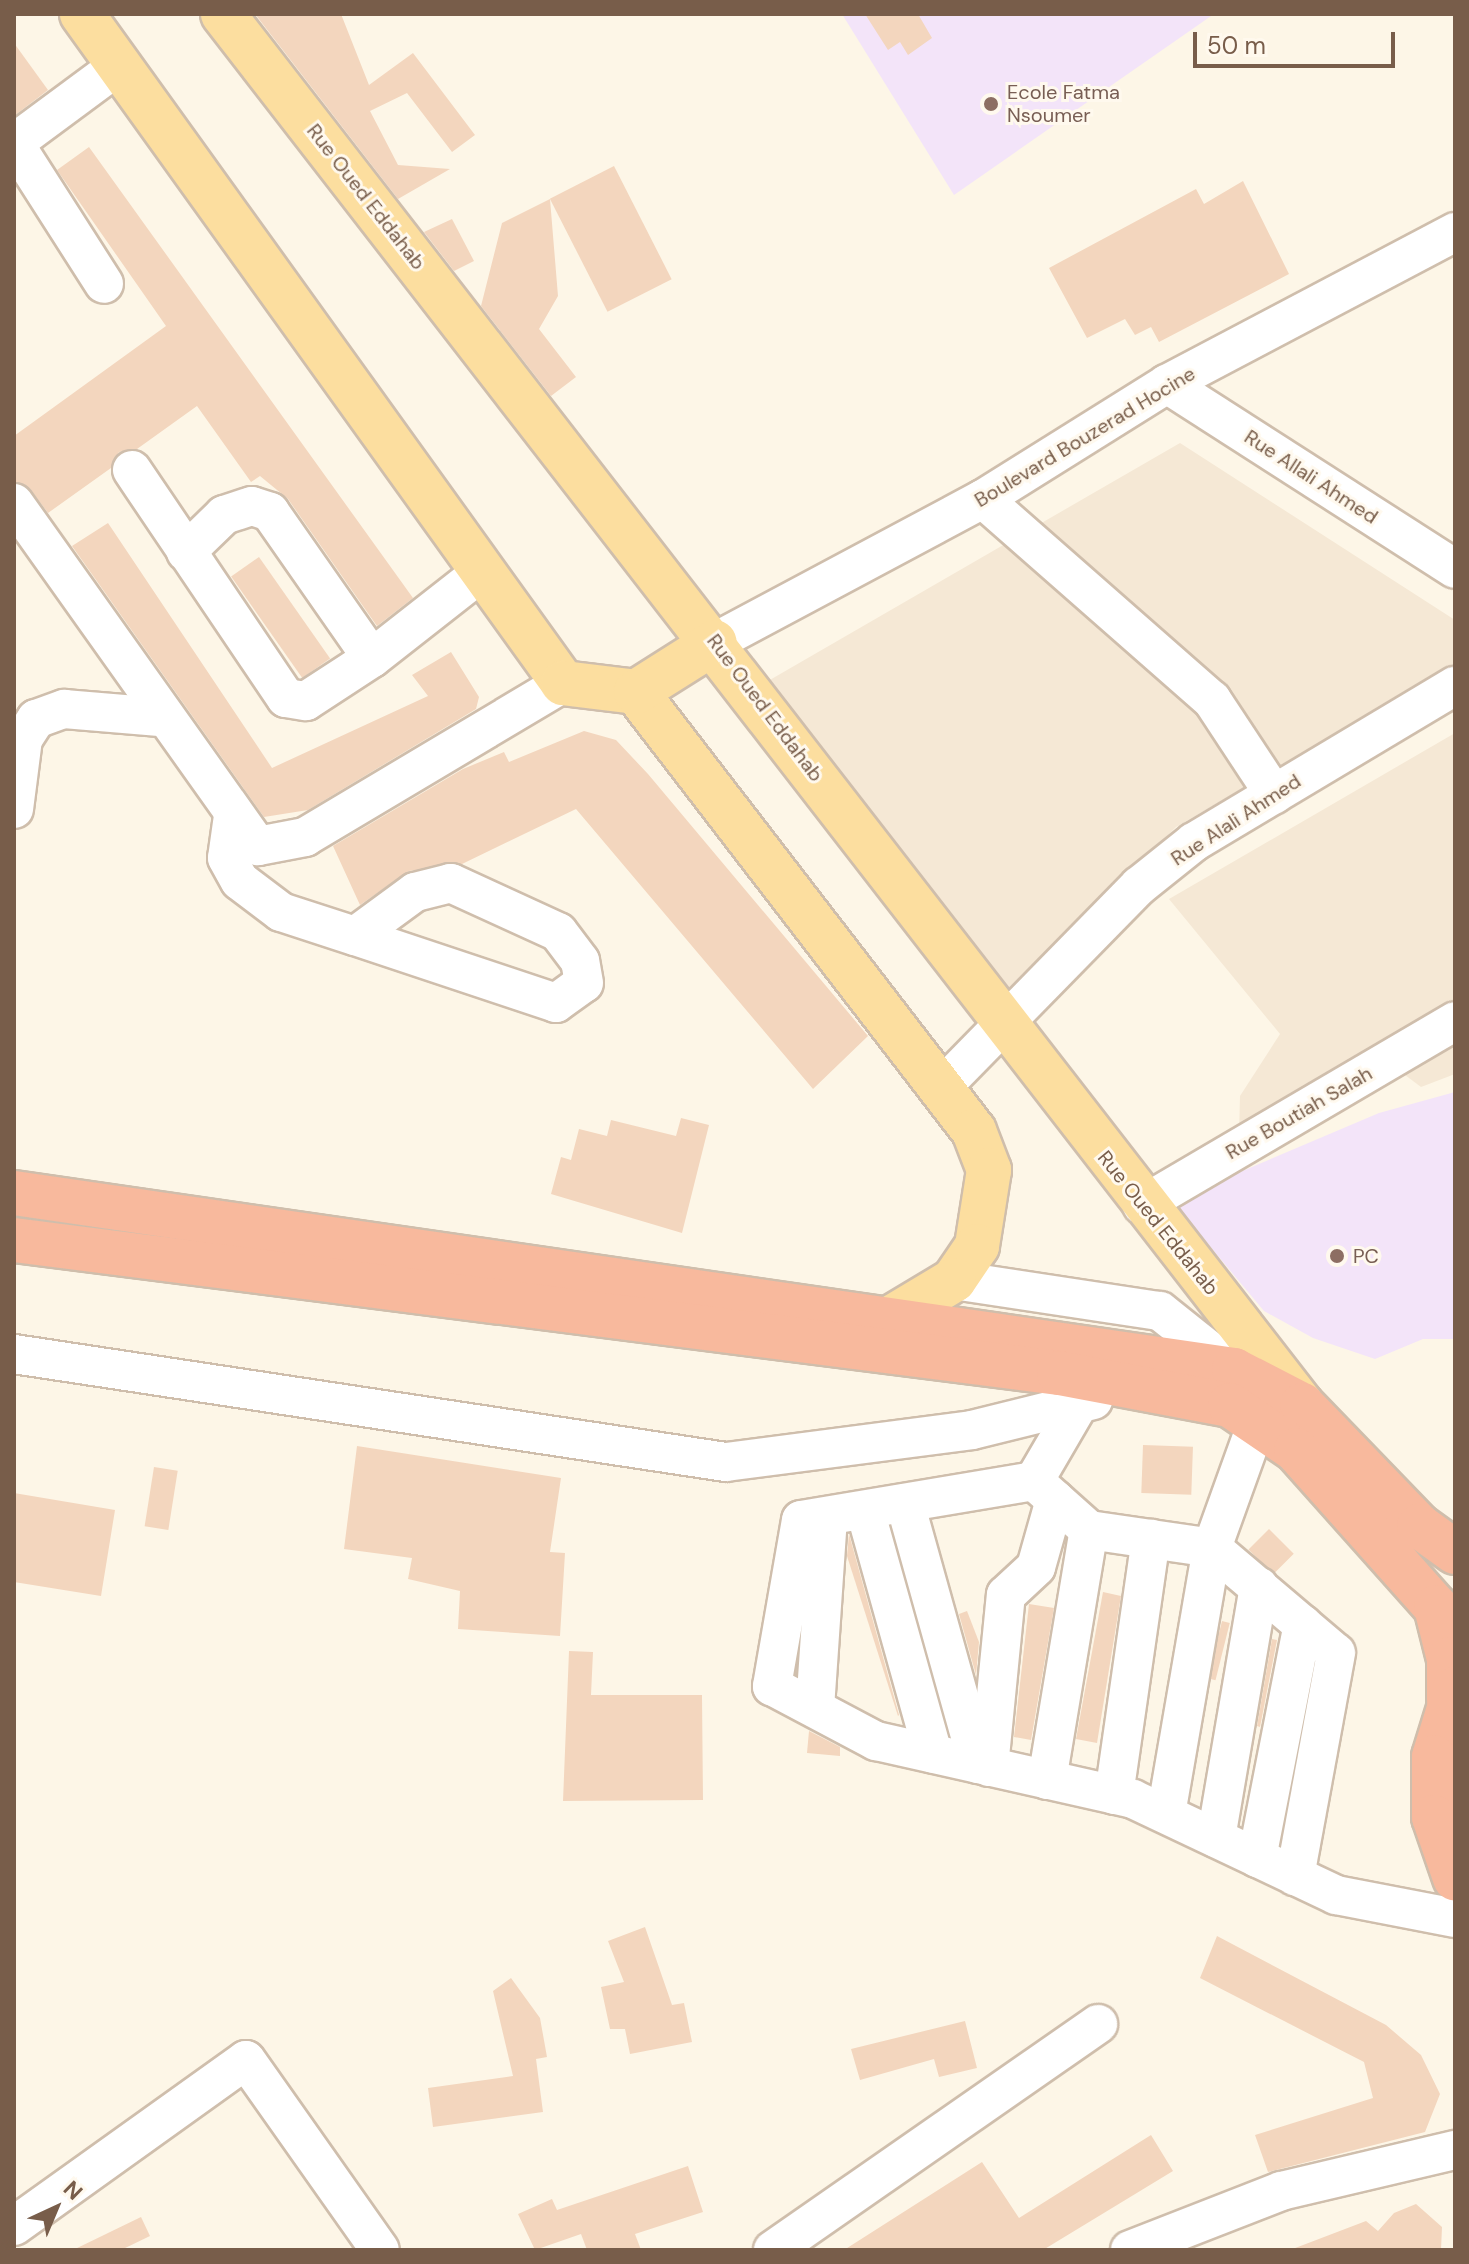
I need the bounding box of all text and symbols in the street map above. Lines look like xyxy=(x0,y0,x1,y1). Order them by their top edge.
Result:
scale bar xyxy=(1197,16,1399,66)
text: 50 m xyxy=(1207,30,1266,61)
place label: Ecole Fatma Nsoumer xyxy=(1007,80,1120,127)
marker: Ecole Fatma Nsoumer xyxy=(982,95,1000,113)
street label: Rue Oued Eddahab xyxy=(302,119,430,275)
street label: Boulevard Bouzerad Hocine xyxy=(970,362,1200,512)
street label: Rue Allali Ahmed xyxy=(1240,425,1382,529)
street label: Rue Oued Eddahab xyxy=(702,630,828,786)
street label: Rue Alali Ahmed xyxy=(1167,769,1305,871)
street label: Rue Boutiah Salah xyxy=(1222,1061,1376,1165)
street label: Rue Oued Eddahab xyxy=(1093,1146,1223,1300)
place label: PC xyxy=(1353,1244,1379,1268)
marker: PC xyxy=(1328,1247,1346,1265)
north arrow xyxy=(16,2168,96,2248)
text: N xyxy=(57,2174,89,2206)

